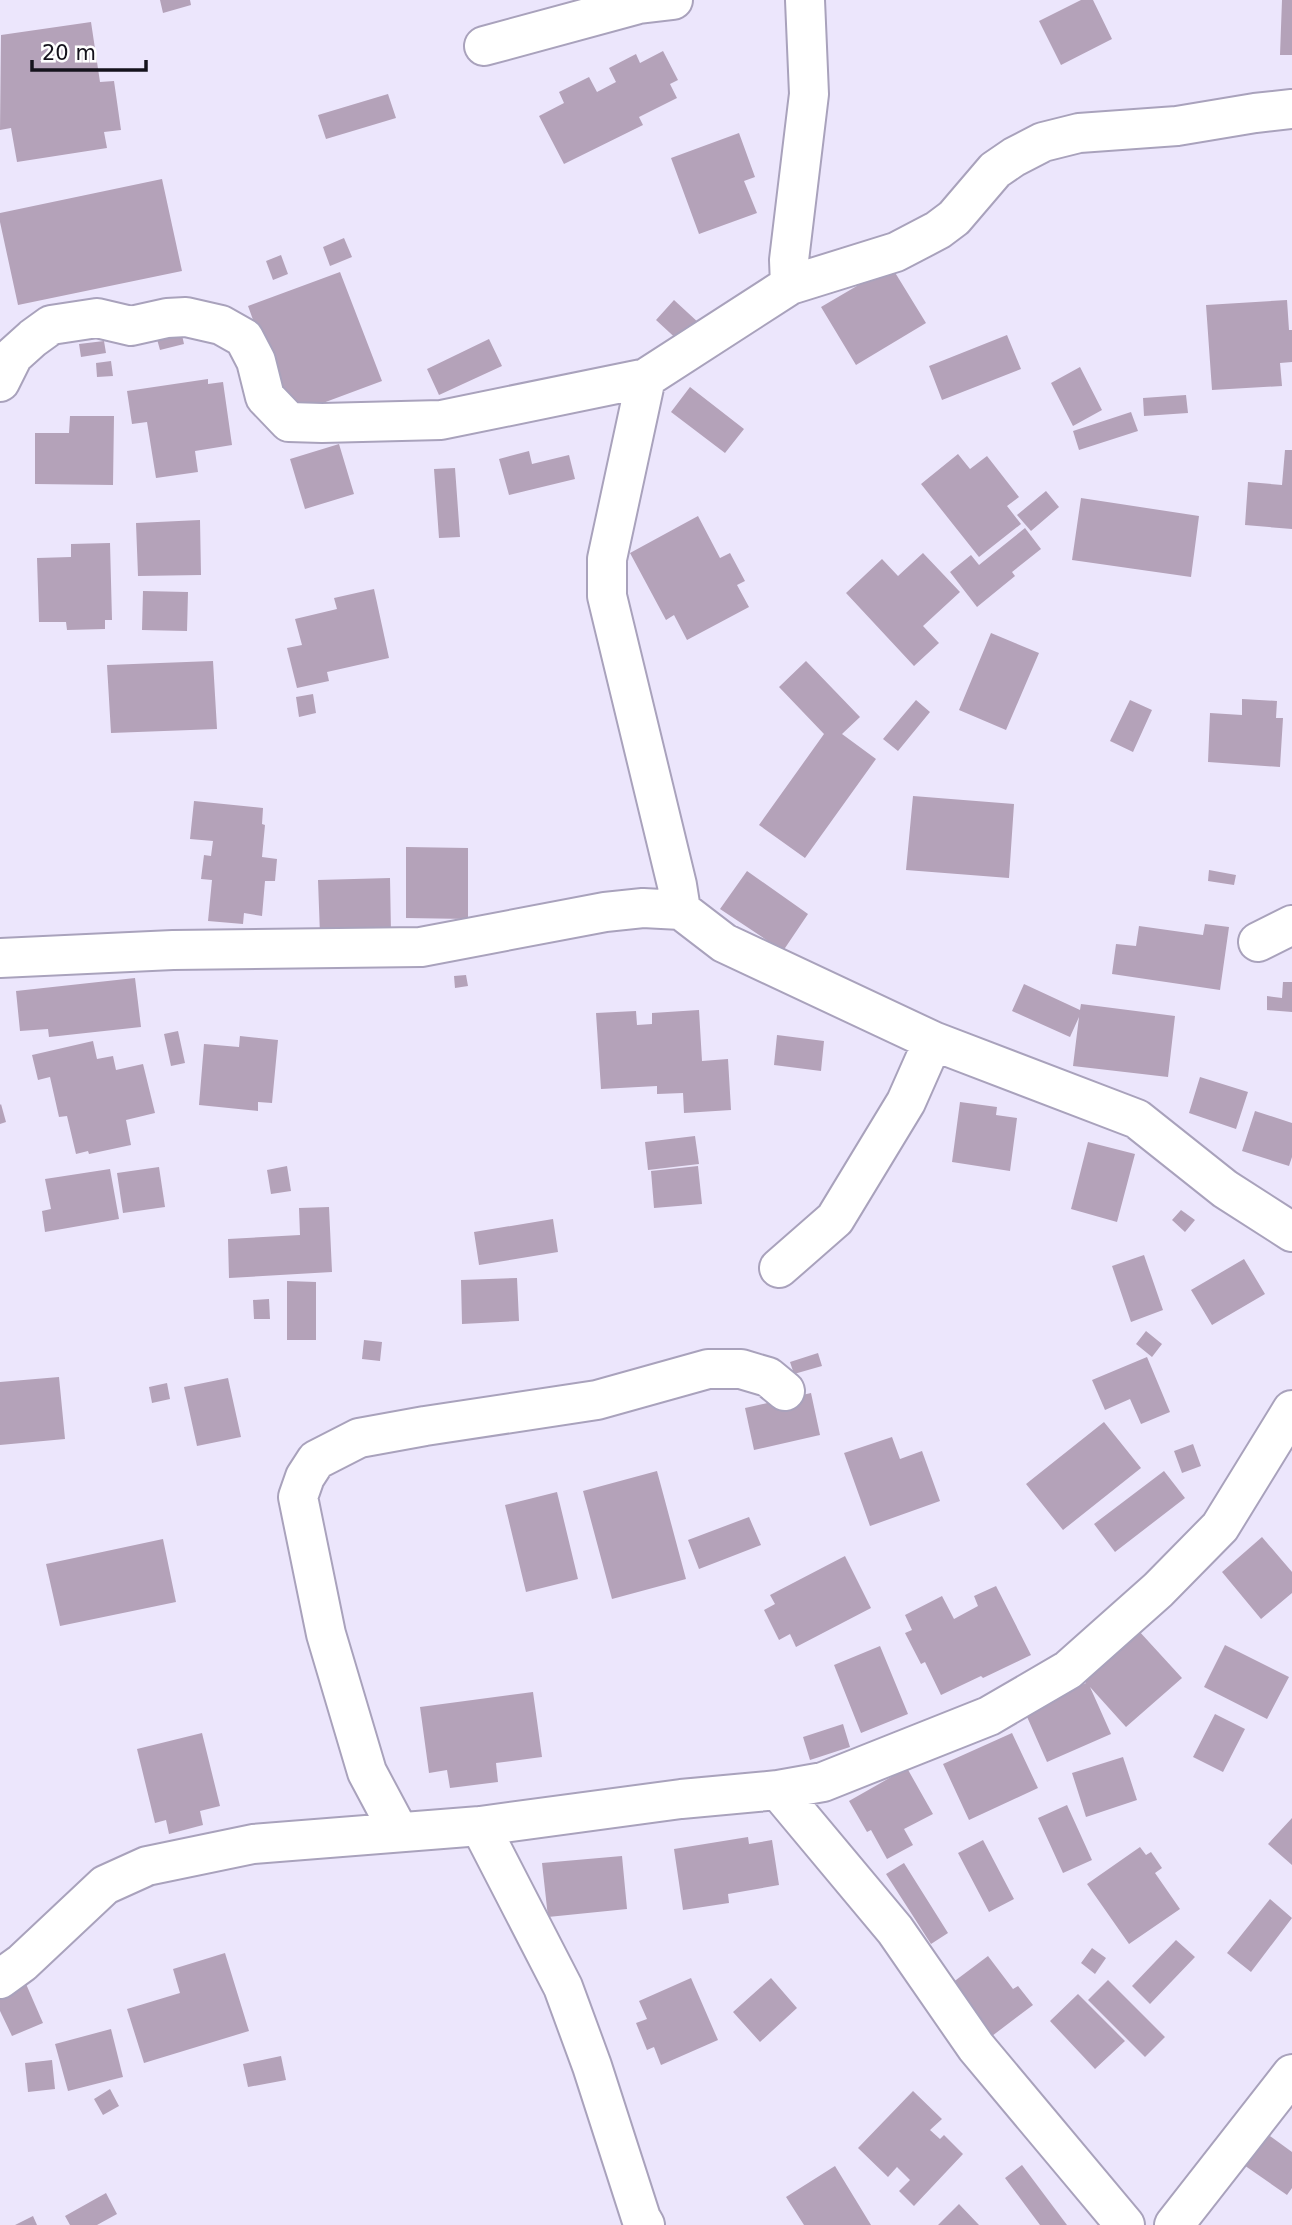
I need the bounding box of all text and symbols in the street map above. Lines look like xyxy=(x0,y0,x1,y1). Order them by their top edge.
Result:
scale bar xyxy=(32,28,145,72)
text: 20 m xyxy=(42,41,96,65)

